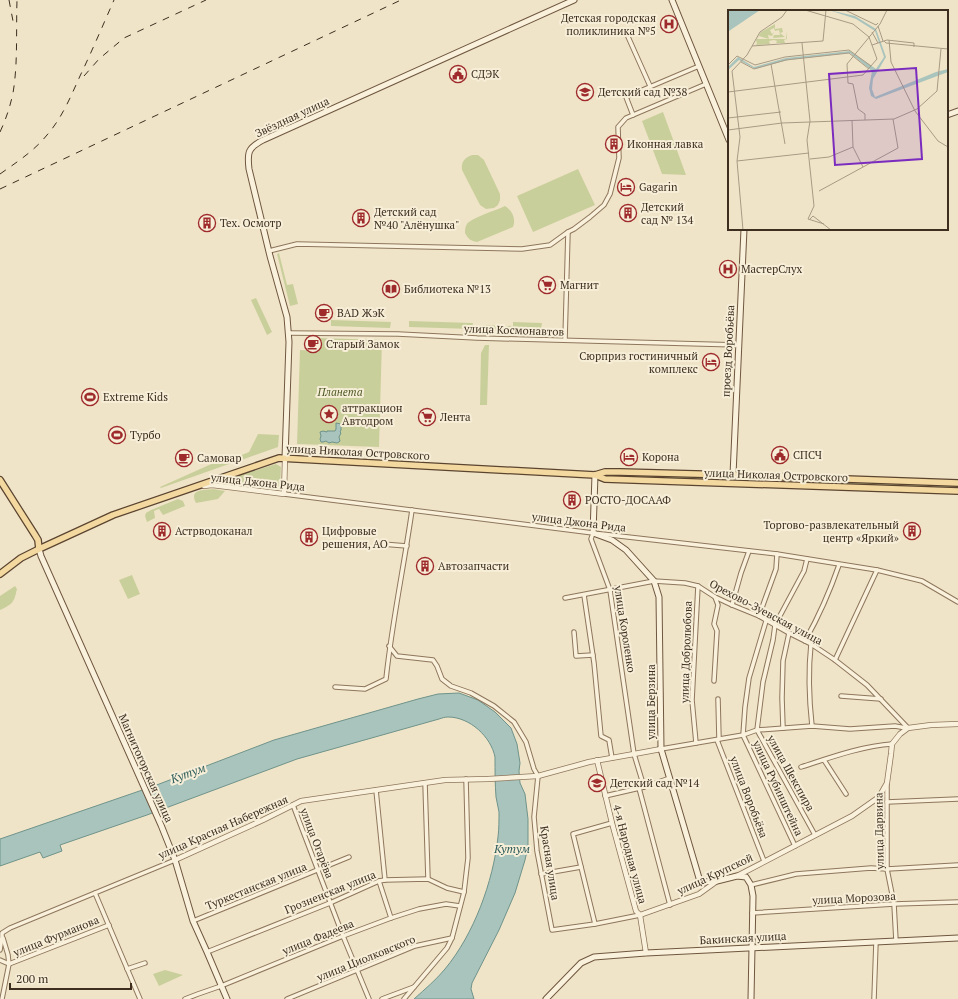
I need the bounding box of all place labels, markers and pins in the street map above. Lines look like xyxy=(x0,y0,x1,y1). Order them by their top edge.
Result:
place label: Детская городская поликлиника №5 xyxy=(561,11,656,38)
hospital icon: Детская городская поликлиника №5 xyxy=(659,14,679,34)
public building icon: СДЭК xyxy=(448,64,468,84)
place label: СДЭК xyxy=(471,67,500,81)
school or university icon: Детский сад №38 xyxy=(575,82,595,102)
place label: Детский сад №38 xyxy=(598,85,687,99)
building icon: Иконная лавка xyxy=(604,134,624,154)
place label: Иконная лавка xyxy=(627,137,704,151)
hotel icon: Gagarin xyxy=(616,177,636,197)
place label: Gagarin xyxy=(639,180,678,194)
place label: Детский сад № 134 xyxy=(641,200,693,227)
building icon: Детский сад № 134 xyxy=(618,203,638,223)
place label: Детский сад №40 "Алёнушка" xyxy=(374,205,459,232)
building icon: Детский сад №40 "Алёнушка" xyxy=(351,208,371,228)
building icon: Тех. Осмотр xyxy=(197,213,217,233)
place label: Тех. Осмотр xyxy=(220,216,281,230)
hospital icon: МастерСлух xyxy=(718,259,738,279)
place label: МастерСлух xyxy=(741,262,803,276)
supermarket icon: Магнит xyxy=(537,275,557,295)
place label: Магнит xyxy=(560,278,599,292)
library icon: Библиотека №13 xyxy=(381,279,401,299)
place label: Библиотека №13 xyxy=(404,282,491,296)
cafe icon: BAD ЖэК xyxy=(314,303,334,323)
place label: BAD ЖэК xyxy=(337,306,386,320)
cafe icon: Старый Замок xyxy=(303,334,323,354)
place label: Старый Замок xyxy=(326,337,399,351)
place label: Сюрприз гостиничный комплекс xyxy=(579,349,698,376)
hotel icon: Сюрприз гостиничный комплекс xyxy=(701,352,721,372)
sports icon: Extreme Kids xyxy=(80,387,100,407)
place label: Extreme Kids xyxy=(103,390,168,404)
place label: аттракцион Автодром xyxy=(342,401,403,428)
place icon: аттракцион Автодром xyxy=(319,404,339,424)
supermarket icon: Лента xyxy=(417,407,437,427)
place label: Лента xyxy=(439,410,471,424)
sports icon: Турбо xyxy=(107,425,127,445)
place label: Турбо xyxy=(130,428,161,442)
public building icon: СПСЧ xyxy=(770,445,790,465)
hotel icon: Корона xyxy=(619,447,639,467)
cafe icon: Самовар xyxy=(174,448,194,468)
place label: СПСЧ xyxy=(793,448,822,462)
place label: Корона xyxy=(642,450,680,464)
place label: Самовар xyxy=(197,451,241,465)
building icon: РОСТО-ДОСААФ xyxy=(562,490,582,510)
place label: РОСТО-ДОСААФ xyxy=(585,493,671,507)
place label: Торгово-развлекательный центр «Яркий» xyxy=(763,518,899,545)
building icon: Астрводоканал xyxy=(152,521,172,541)
building icon: Торгово-развлекательный центр «Яркий» xyxy=(902,521,922,541)
place label: Астрводоканал xyxy=(175,524,253,538)
place label: Цифровые решения, АО xyxy=(322,524,388,551)
building icon: Цифровые решения, АО xyxy=(299,527,319,547)
building icon: Автозапчасти xyxy=(415,556,435,576)
place label: Автозапчасти xyxy=(438,559,509,573)
school or university icon: Детский сад №14 xyxy=(587,773,607,793)
place label: Детский сад №14 xyxy=(610,776,699,790)

